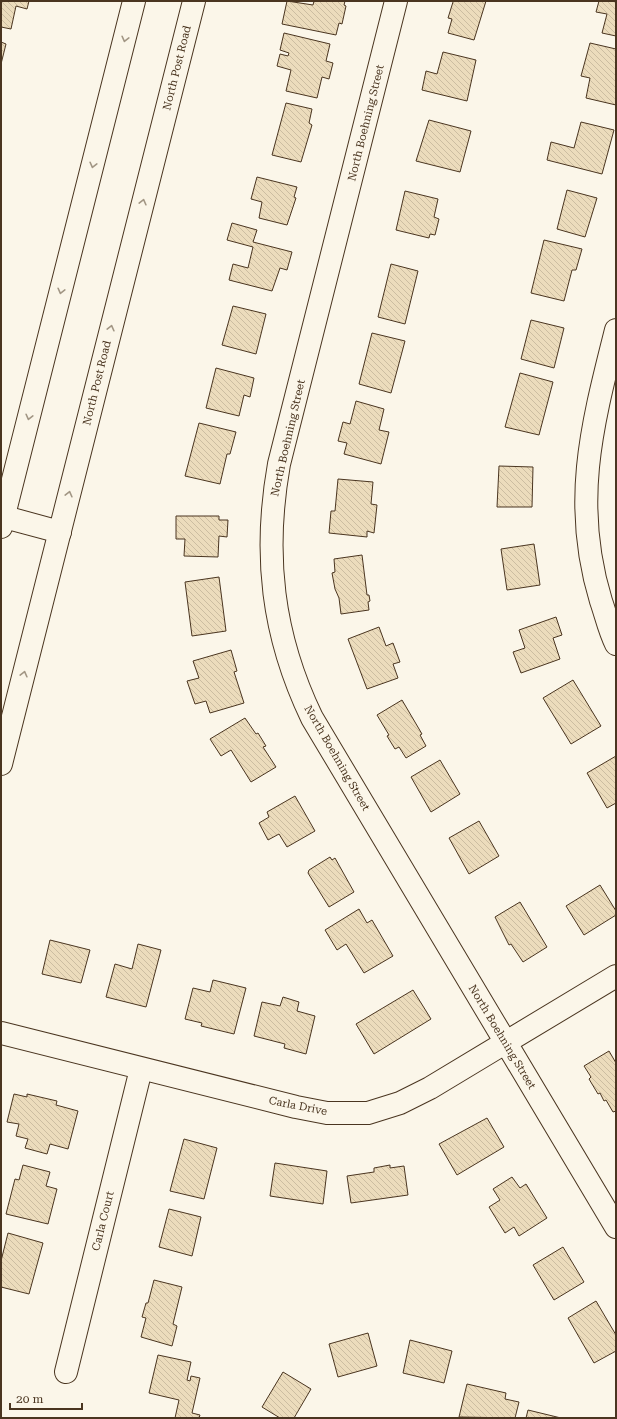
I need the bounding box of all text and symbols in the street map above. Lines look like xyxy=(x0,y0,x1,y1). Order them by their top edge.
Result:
street label: North Post Road xyxy=(160,24,194,112)
one-way arrow xyxy=(121,35,130,42)
street label: North Boehning Street xyxy=(345,63,387,183)
one-way arrow xyxy=(89,161,98,168)
one-way arrow xyxy=(139,198,147,205)
one-way arrow xyxy=(57,287,66,294)
one-way arrow xyxy=(107,324,115,331)
street label: North Post Road xyxy=(80,339,114,427)
street label: North Boehning Street xyxy=(268,378,308,498)
one-way arrow xyxy=(25,413,34,420)
one-way arrow xyxy=(64,491,73,498)
one-way arrow xyxy=(19,671,27,677)
street label: North Boehning Street xyxy=(301,703,373,813)
street label: North Boehning Street xyxy=(466,982,538,1092)
street label: Carla Drive xyxy=(268,1094,328,1118)
street label: Carla Court xyxy=(89,1190,117,1252)
scale bar xyxy=(10,1385,82,1411)
text: 20 m xyxy=(16,1392,43,1406)

